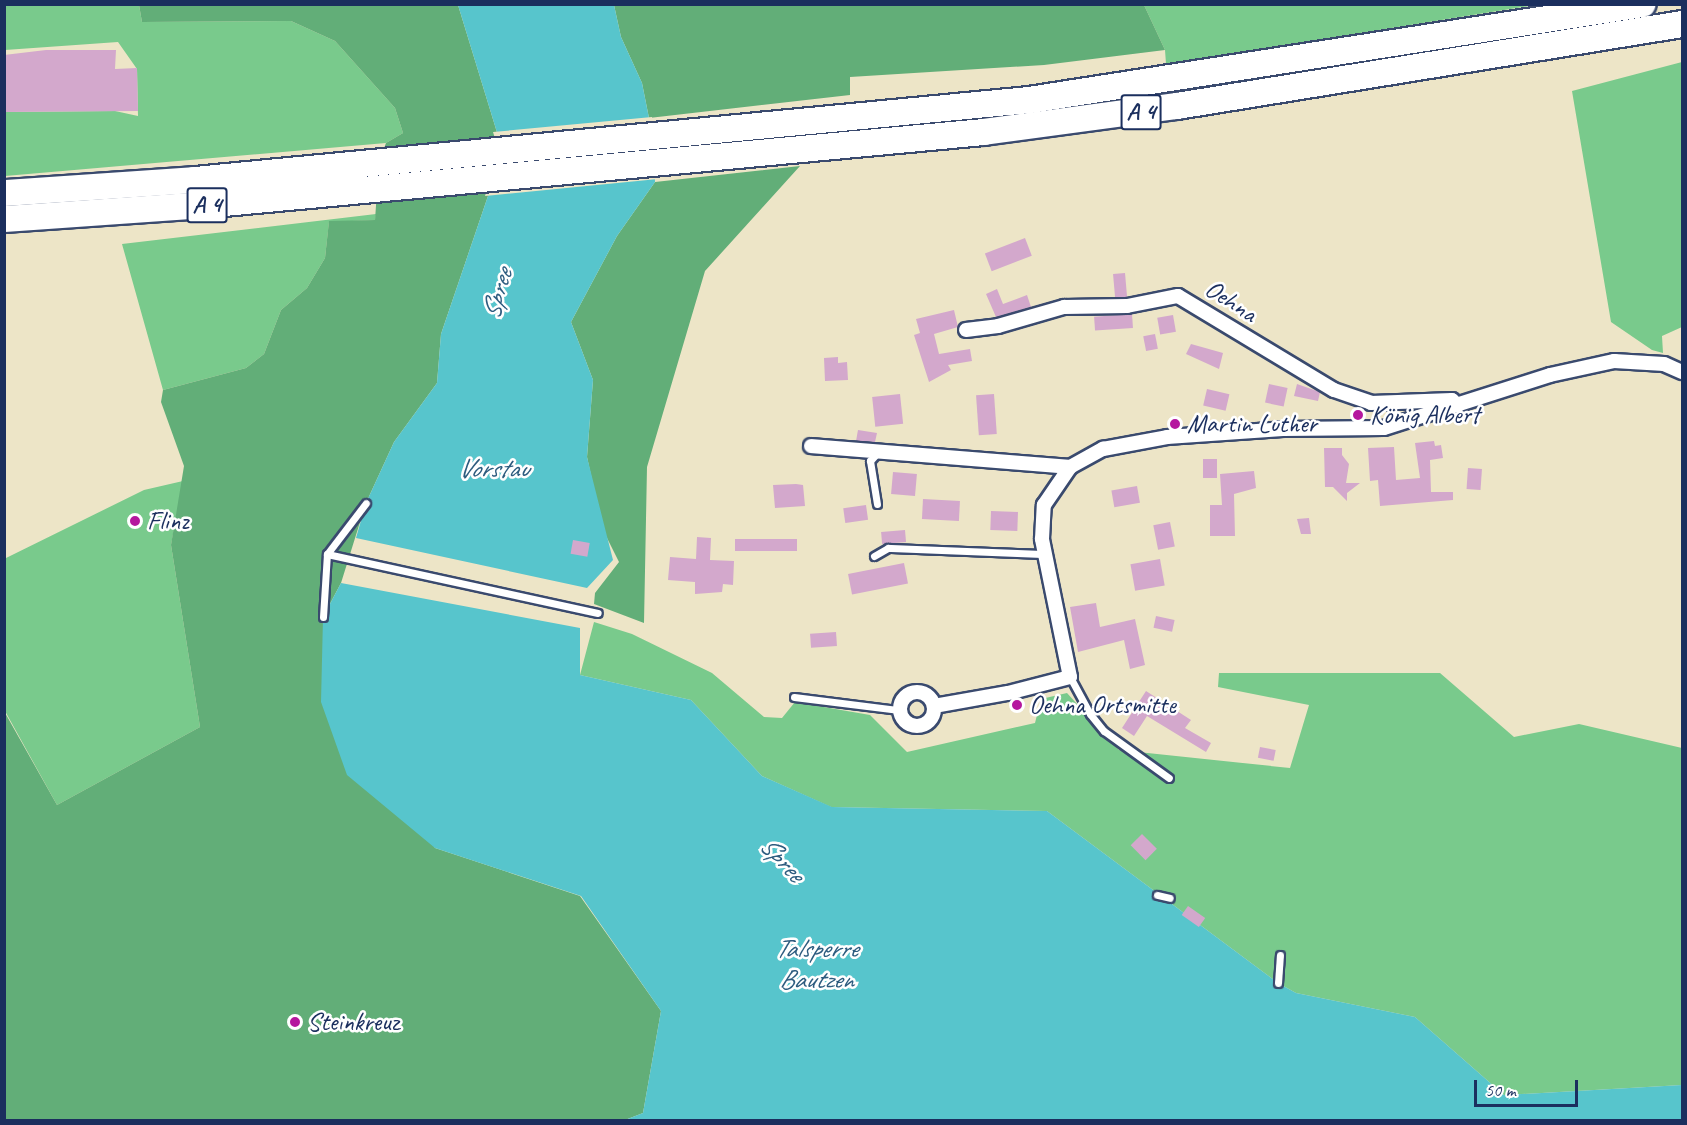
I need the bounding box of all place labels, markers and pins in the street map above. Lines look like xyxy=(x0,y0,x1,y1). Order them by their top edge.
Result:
place label: König Albert xyxy=(1370,399,1479,431)
place label: Martin Luther xyxy=(1187,408,1316,440)
marker: König Albert xyxy=(1351,408,1365,422)
marker: Martin Luther xyxy=(1168,417,1182,431)
place label: Flinz xyxy=(147,505,188,537)
marker: Flinz xyxy=(128,514,142,528)
place label: Oehna Ortsmitte xyxy=(1029,689,1176,721)
marker: Oehna Ortsmitte xyxy=(1010,698,1024,712)
place label: Steinkreuz xyxy=(307,1006,399,1038)
marker: Steinkreuz xyxy=(288,1015,302,1029)

